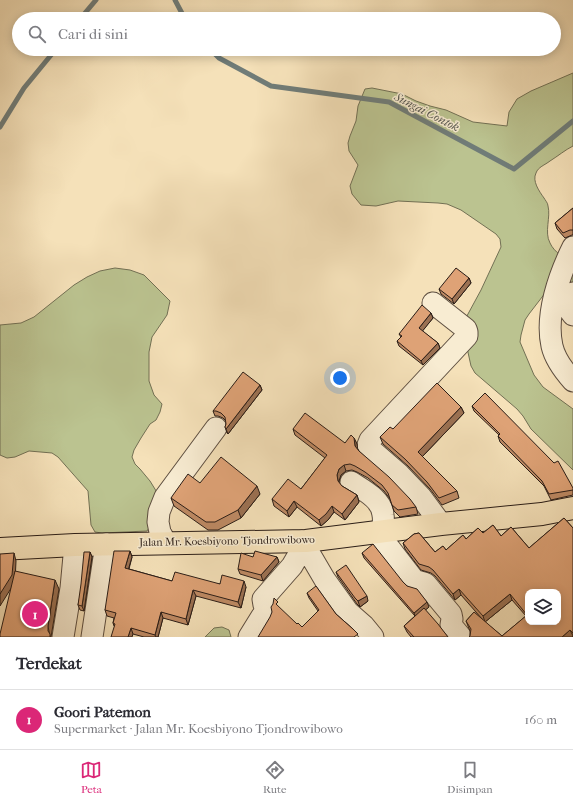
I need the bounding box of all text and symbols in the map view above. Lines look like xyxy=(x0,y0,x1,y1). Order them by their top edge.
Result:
search box xyxy=(12,12,561,56)
icon: search xyxy=(26,23,48,45)
text: Cari di sini xyxy=(58,25,128,43)
water label: Sungai Contok xyxy=(391,89,462,134)
your location xyxy=(330,368,350,388)
street label: Jalan Mr. Koesbiyono Tjondrowibowo xyxy=(138,533,315,549)
map controls xyxy=(525,589,561,625)
button: layers xyxy=(525,589,561,625)
pin: 1 xyxy=(22,599,48,629)
text: Terdekat xyxy=(16,653,82,673)
text: Goori Patemon xyxy=(54,703,151,721)
text: 1 xyxy=(27,712,31,727)
text: 160 m xyxy=(525,712,557,727)
text: Supermarket · Jalan Mr. Koesbiyono Tjondrowibowo xyxy=(54,721,343,736)
tab: Peta xyxy=(80,759,102,796)
tab: Rute xyxy=(263,759,286,796)
tab: Disimpan xyxy=(447,759,493,796)

